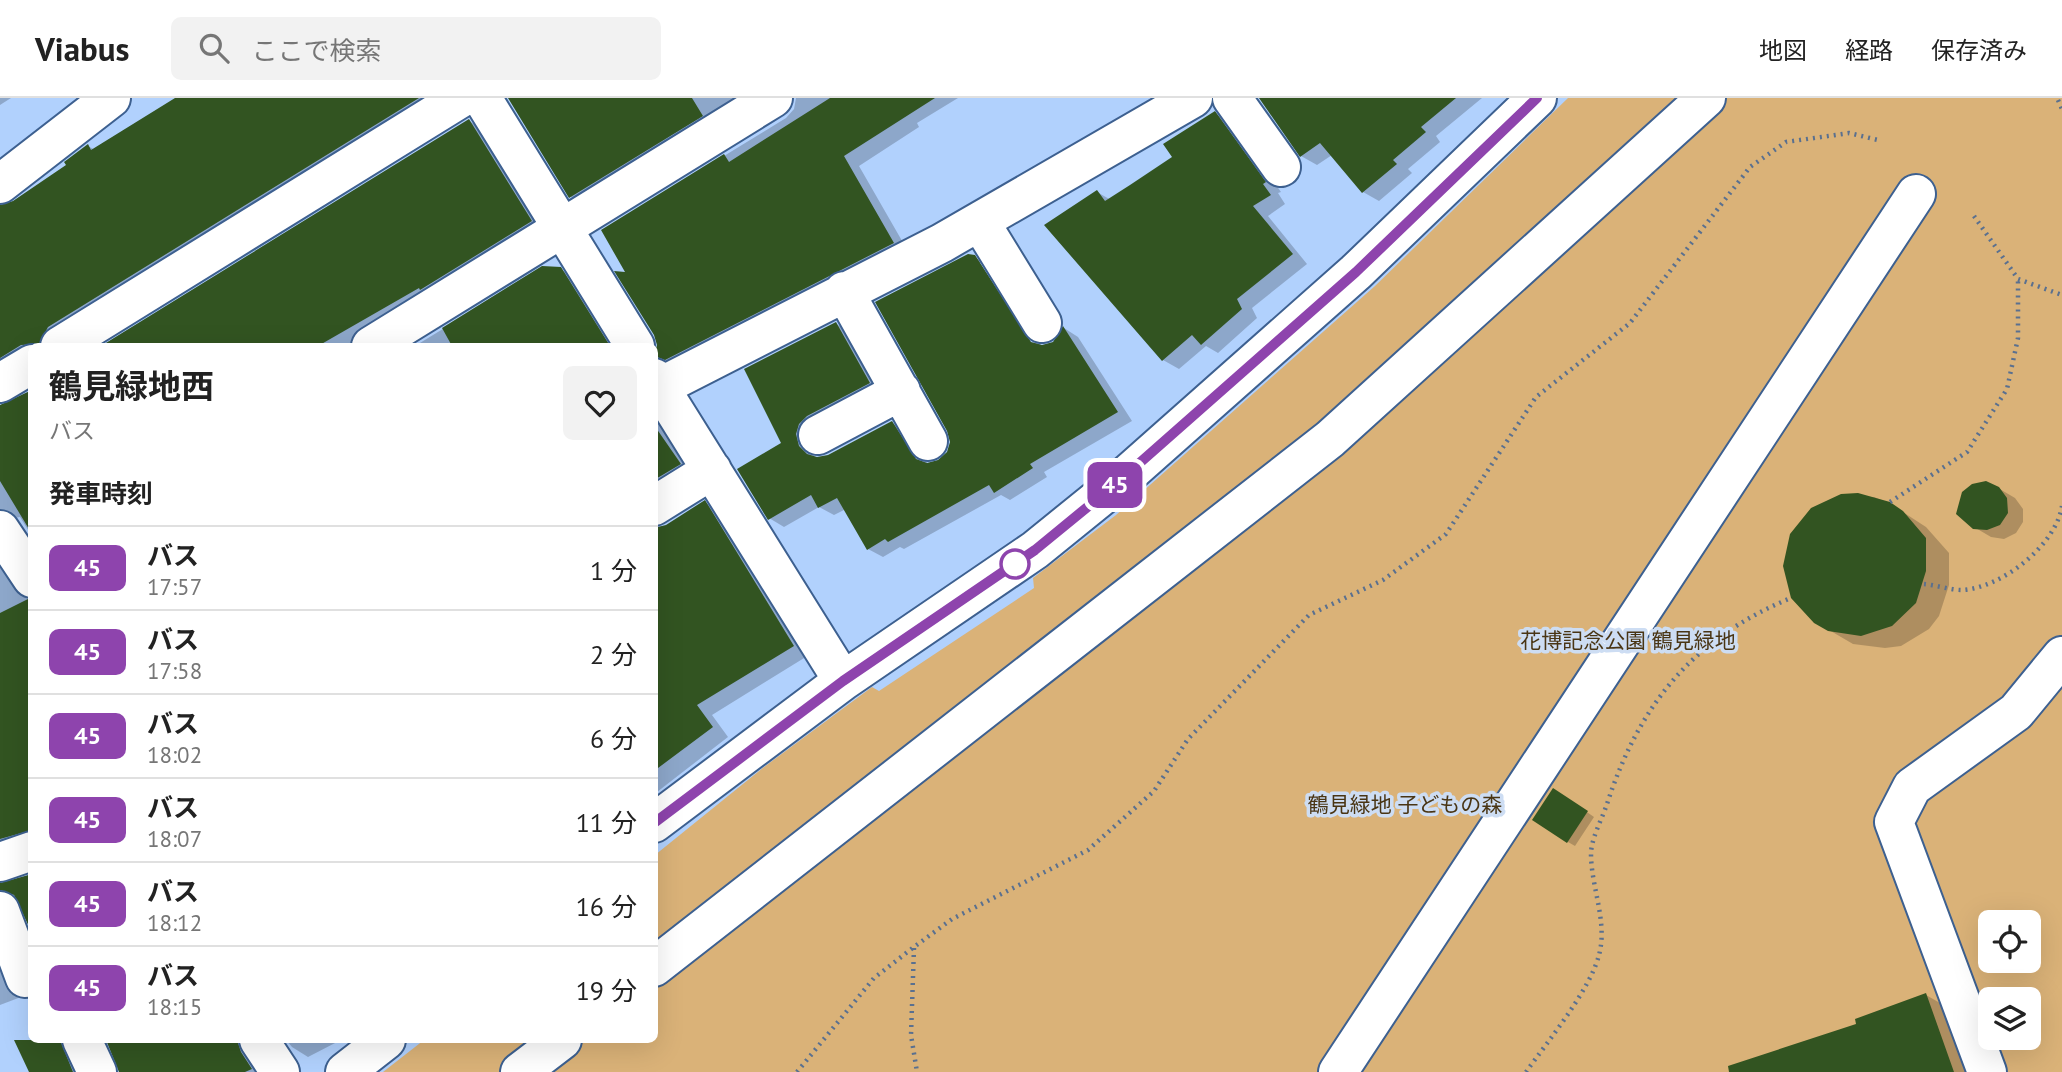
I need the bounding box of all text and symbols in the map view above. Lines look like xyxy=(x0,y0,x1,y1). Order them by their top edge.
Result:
search box xyxy=(171,17,661,80)
text: Viabus xyxy=(35,27,129,70)
icon: search xyxy=(195,29,233,67)
text: ここで検索 xyxy=(251,34,382,67)
text: 地図 xyxy=(1759,35,1807,66)
text: 経路 xyxy=(1845,35,1893,66)
text: 保存済み xyxy=(1931,35,2027,66)
text: 鶴見緑地西 xyxy=(49,364,214,407)
button: heart xyxy=(563,366,637,440)
text: バス xyxy=(49,416,95,445)
line badge: 45 xyxy=(1084,462,1146,508)
text: 45 xyxy=(1101,469,1129,500)
text: 発車時刻 xyxy=(49,477,153,510)
text: バス xyxy=(147,539,199,572)
unlabelled marker xyxy=(1000,549,1030,579)
text: 45 xyxy=(74,552,101,583)
text: 1 分 xyxy=(590,554,637,587)
text: 17:57 xyxy=(147,572,202,601)
text: バス xyxy=(147,623,199,656)
park label: 花博記念公園 鶴見緑地 xyxy=(1520,627,1736,654)
text: 45 xyxy=(74,636,101,667)
text: 2 分 xyxy=(590,638,637,671)
text: 17:58 xyxy=(147,656,202,685)
text: バス xyxy=(147,707,199,740)
text: 45 xyxy=(74,720,101,751)
text: 6 分 xyxy=(590,722,637,755)
text: 18:02 xyxy=(147,740,202,769)
text: バス xyxy=(147,791,199,824)
park label: 鶴見緑地 子どもの森 xyxy=(1308,791,1502,818)
text: 45 xyxy=(74,804,101,835)
text: 11 分 xyxy=(576,806,637,839)
text: 18:07 xyxy=(147,824,202,853)
text: バス xyxy=(147,875,199,908)
text: 45 xyxy=(74,888,101,919)
text: 16 分 xyxy=(576,890,637,923)
text: 18:12 xyxy=(147,908,202,937)
map controls xyxy=(1978,910,2041,1050)
button: locate xyxy=(1978,910,2041,973)
text: バス xyxy=(147,959,199,992)
text: 45 xyxy=(74,972,101,1003)
text: 19 分 xyxy=(576,974,637,1007)
button: layers xyxy=(1978,987,2041,1050)
text: 18:15 xyxy=(147,992,202,1021)

